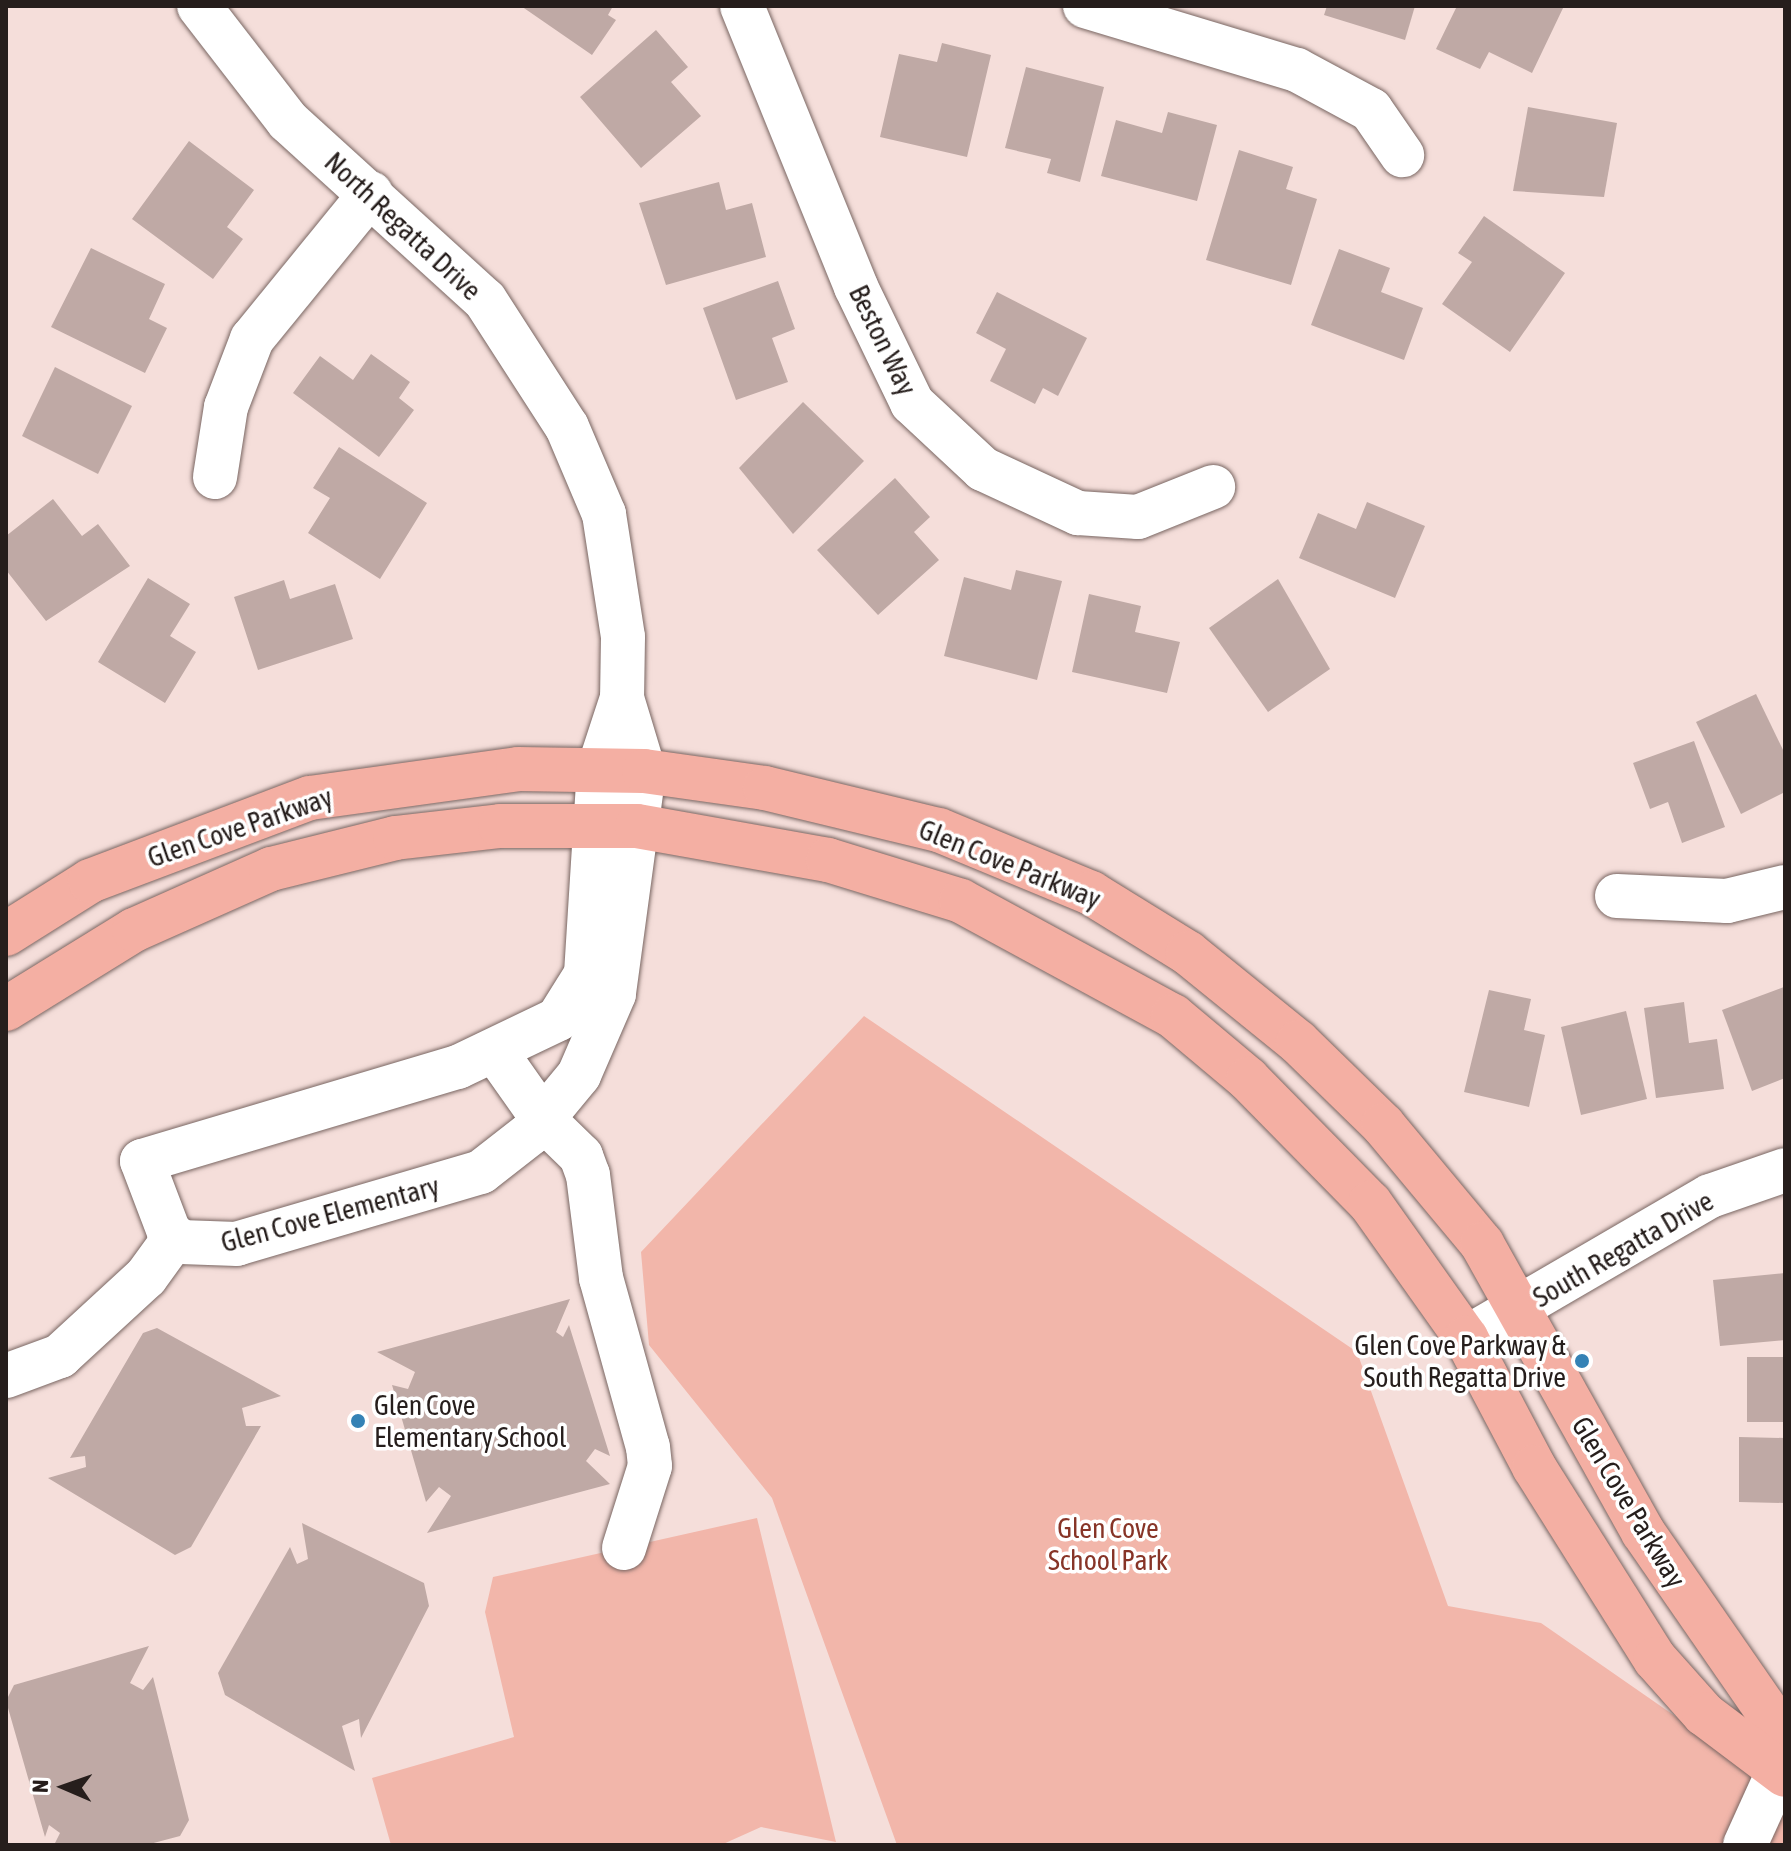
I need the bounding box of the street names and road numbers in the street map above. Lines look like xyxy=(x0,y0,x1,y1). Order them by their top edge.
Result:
street label: North Regatta Drive xyxy=(318,145,488,307)
street label: Beston Way xyxy=(842,279,924,401)
street label: Glen Cove Parkway xyxy=(143,780,337,874)
street label: Glen Cove Parkway xyxy=(914,812,1106,916)
street label: Glen Cove Elementary xyxy=(217,1169,443,1259)
street label: South Regatta Drive xyxy=(1527,1184,1719,1314)
street label: Glen Cove Parkway xyxy=(1565,1411,1693,1593)

